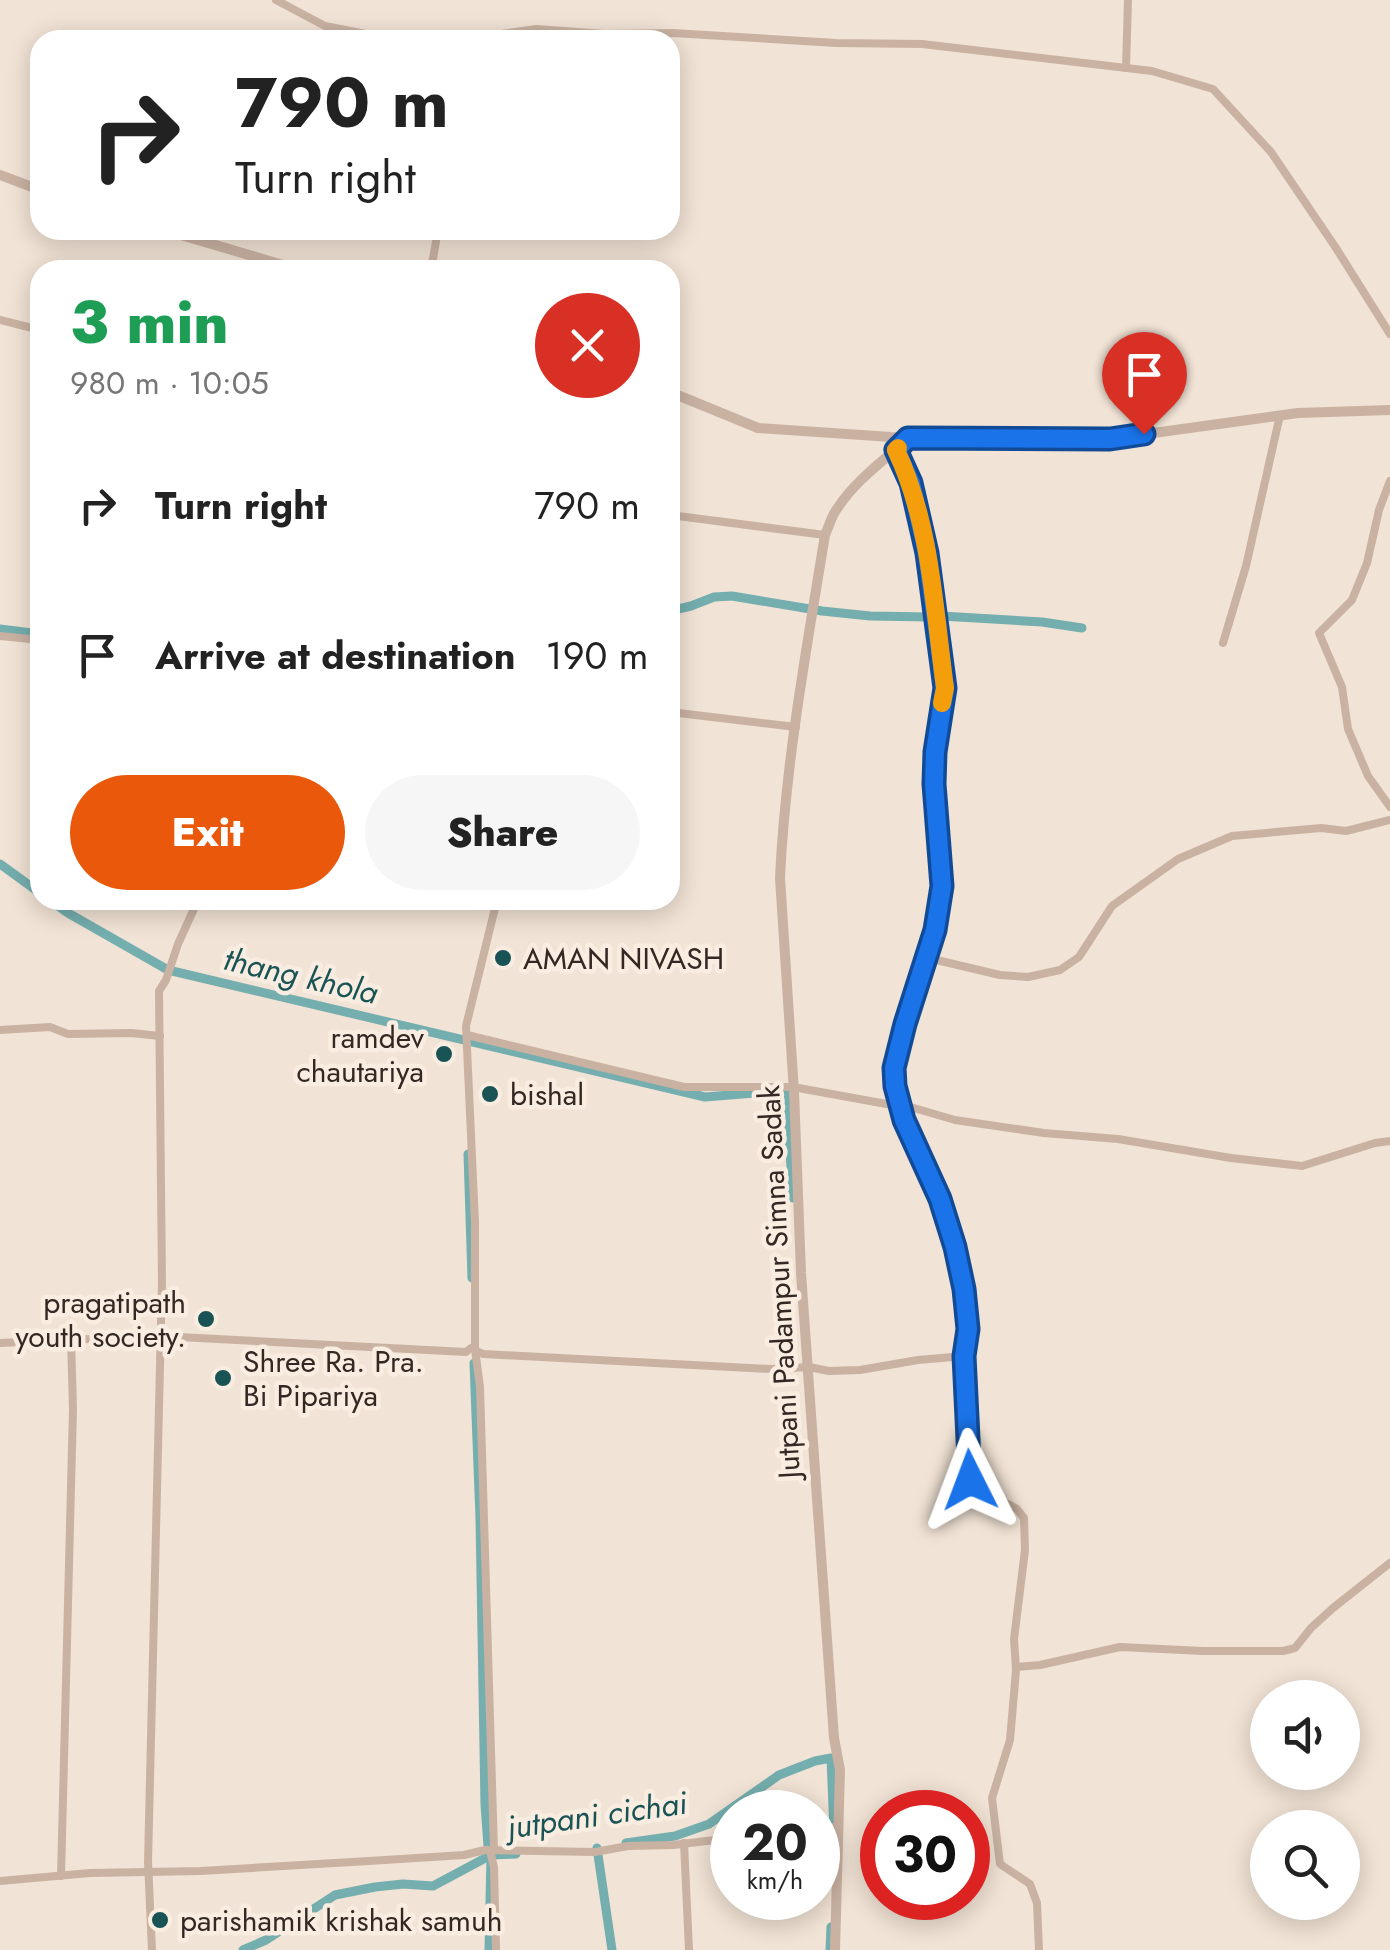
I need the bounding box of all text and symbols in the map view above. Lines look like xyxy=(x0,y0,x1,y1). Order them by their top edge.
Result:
text: 790 m xyxy=(235,52,449,153)
icon: right xyxy=(70,70,200,200)
text: Turn right xyxy=(235,145,416,210)
text: 3 min xyxy=(70,279,229,366)
button: close xyxy=(535,293,640,398)
pin xyxy=(1102,332,1187,435)
icon: arrive xyxy=(1117,347,1172,402)
text: 980 m · 10:05 xyxy=(70,360,269,406)
icon: right xyxy=(70,478,125,533)
text: Turn right xyxy=(155,478,327,533)
text: 790 m xyxy=(534,478,640,533)
icon: arrive xyxy=(70,628,125,683)
text: Arrive at destination xyxy=(155,628,516,683)
text: 190 m xyxy=(546,628,648,683)
button: Exit xyxy=(70,775,345,890)
button: Share xyxy=(365,775,640,890)
water label: thang khola xyxy=(219,936,383,1016)
place label: AMAN NIVASH xyxy=(523,937,724,980)
marker: AMAN NIVASH xyxy=(492,947,514,969)
place label: ramdev chautariya xyxy=(296,1016,425,1093)
marker: ramdev chautariya xyxy=(433,1043,455,1065)
place label: bishal xyxy=(510,1073,584,1116)
marker: bishal xyxy=(479,1083,501,1105)
street label: Jutpani Padampur Simna Sadak xyxy=(747,1084,811,1484)
place label: pragatipath youth society. xyxy=(16,1281,186,1358)
marker: pragatipath youth society. xyxy=(195,1308,217,1330)
place label: Shree Ra. Pra. Bi Pipariya xyxy=(243,1340,424,1417)
marker: Shree Ra. Pra. Bi Pipariya xyxy=(212,1367,234,1389)
position arrow xyxy=(918,1428,1022,1532)
map controls xyxy=(1250,1680,1360,1920)
button: sound xyxy=(1250,1680,1360,1790)
water label: jutpani cichai xyxy=(500,1780,691,1851)
speed limit sign: 30 xyxy=(860,1790,990,1920)
text: 20 xyxy=(742,1806,808,1879)
button: search xyxy=(1250,1810,1360,1920)
text: km/h xyxy=(747,1862,803,1898)
place label: parishamik krishak samuh xyxy=(180,1899,502,1942)
marker: parishamik krishak samuh xyxy=(149,1909,171,1931)

